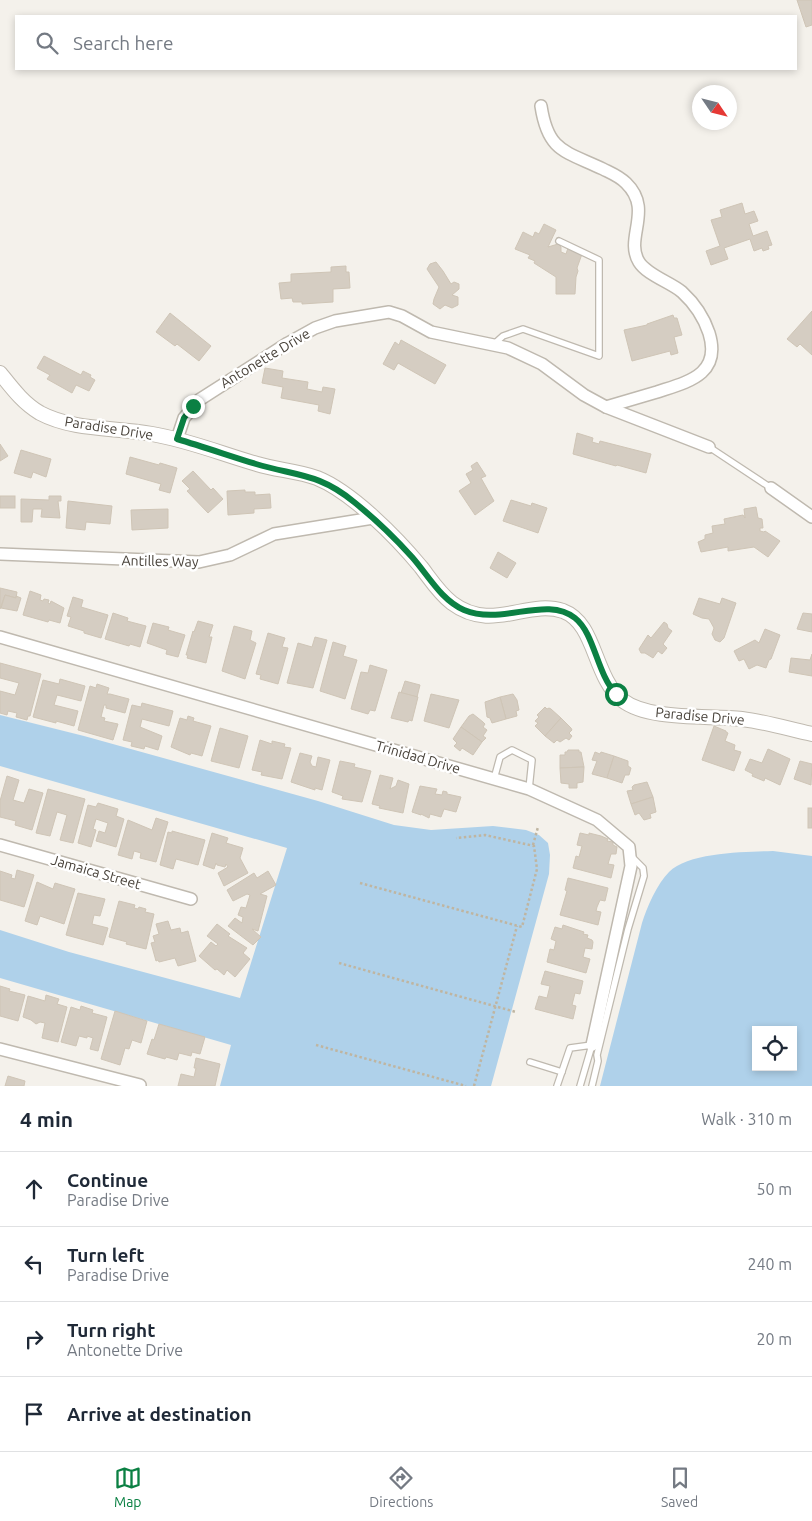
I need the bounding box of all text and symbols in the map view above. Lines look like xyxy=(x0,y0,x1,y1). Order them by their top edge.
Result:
search box xyxy=(15,15,797,70)
icon: search xyxy=(33,29,61,57)
text: Search here xyxy=(73,32,173,54)
north arrow xyxy=(692,85,737,130)
street label: Antonette Drive xyxy=(217,325,313,391)
route end xyxy=(182,395,205,418)
street label: Paradise Drive xyxy=(63,413,155,443)
street label: Antilles Way xyxy=(121,552,199,570)
route start xyxy=(605,683,628,706)
street label: Paradise Drive xyxy=(655,704,745,728)
street label: Trinidad Drive xyxy=(374,737,462,777)
street label: Jamaica Street xyxy=(49,852,143,893)
map controls xyxy=(752,1026,797,1071)
button: locate xyxy=(752,1026,797,1071)
text: 4 min xyxy=(20,1107,73,1131)
text: Walk · 310 m xyxy=(701,1110,792,1128)
text: Continue xyxy=(67,1169,148,1191)
icon: ahead xyxy=(20,1175,48,1203)
text: 50 m xyxy=(756,1180,792,1198)
text: Paradise Drive xyxy=(67,1191,169,1209)
text: Turn left xyxy=(67,1244,145,1266)
icon: left xyxy=(20,1250,48,1278)
text: 240 m xyxy=(747,1255,792,1273)
text: Paradise Drive xyxy=(67,1266,169,1284)
text: Turn right xyxy=(67,1319,155,1341)
icon: right xyxy=(20,1325,48,1353)
text: 20 m xyxy=(756,1330,792,1348)
text: Antonette Drive xyxy=(67,1341,183,1359)
icon: arrive xyxy=(20,1400,48,1428)
text: Arrive at destination xyxy=(67,1403,252,1425)
tab: Map xyxy=(114,1464,142,1510)
tab: Directions xyxy=(369,1464,433,1510)
tab: Saved xyxy=(661,1464,698,1510)

